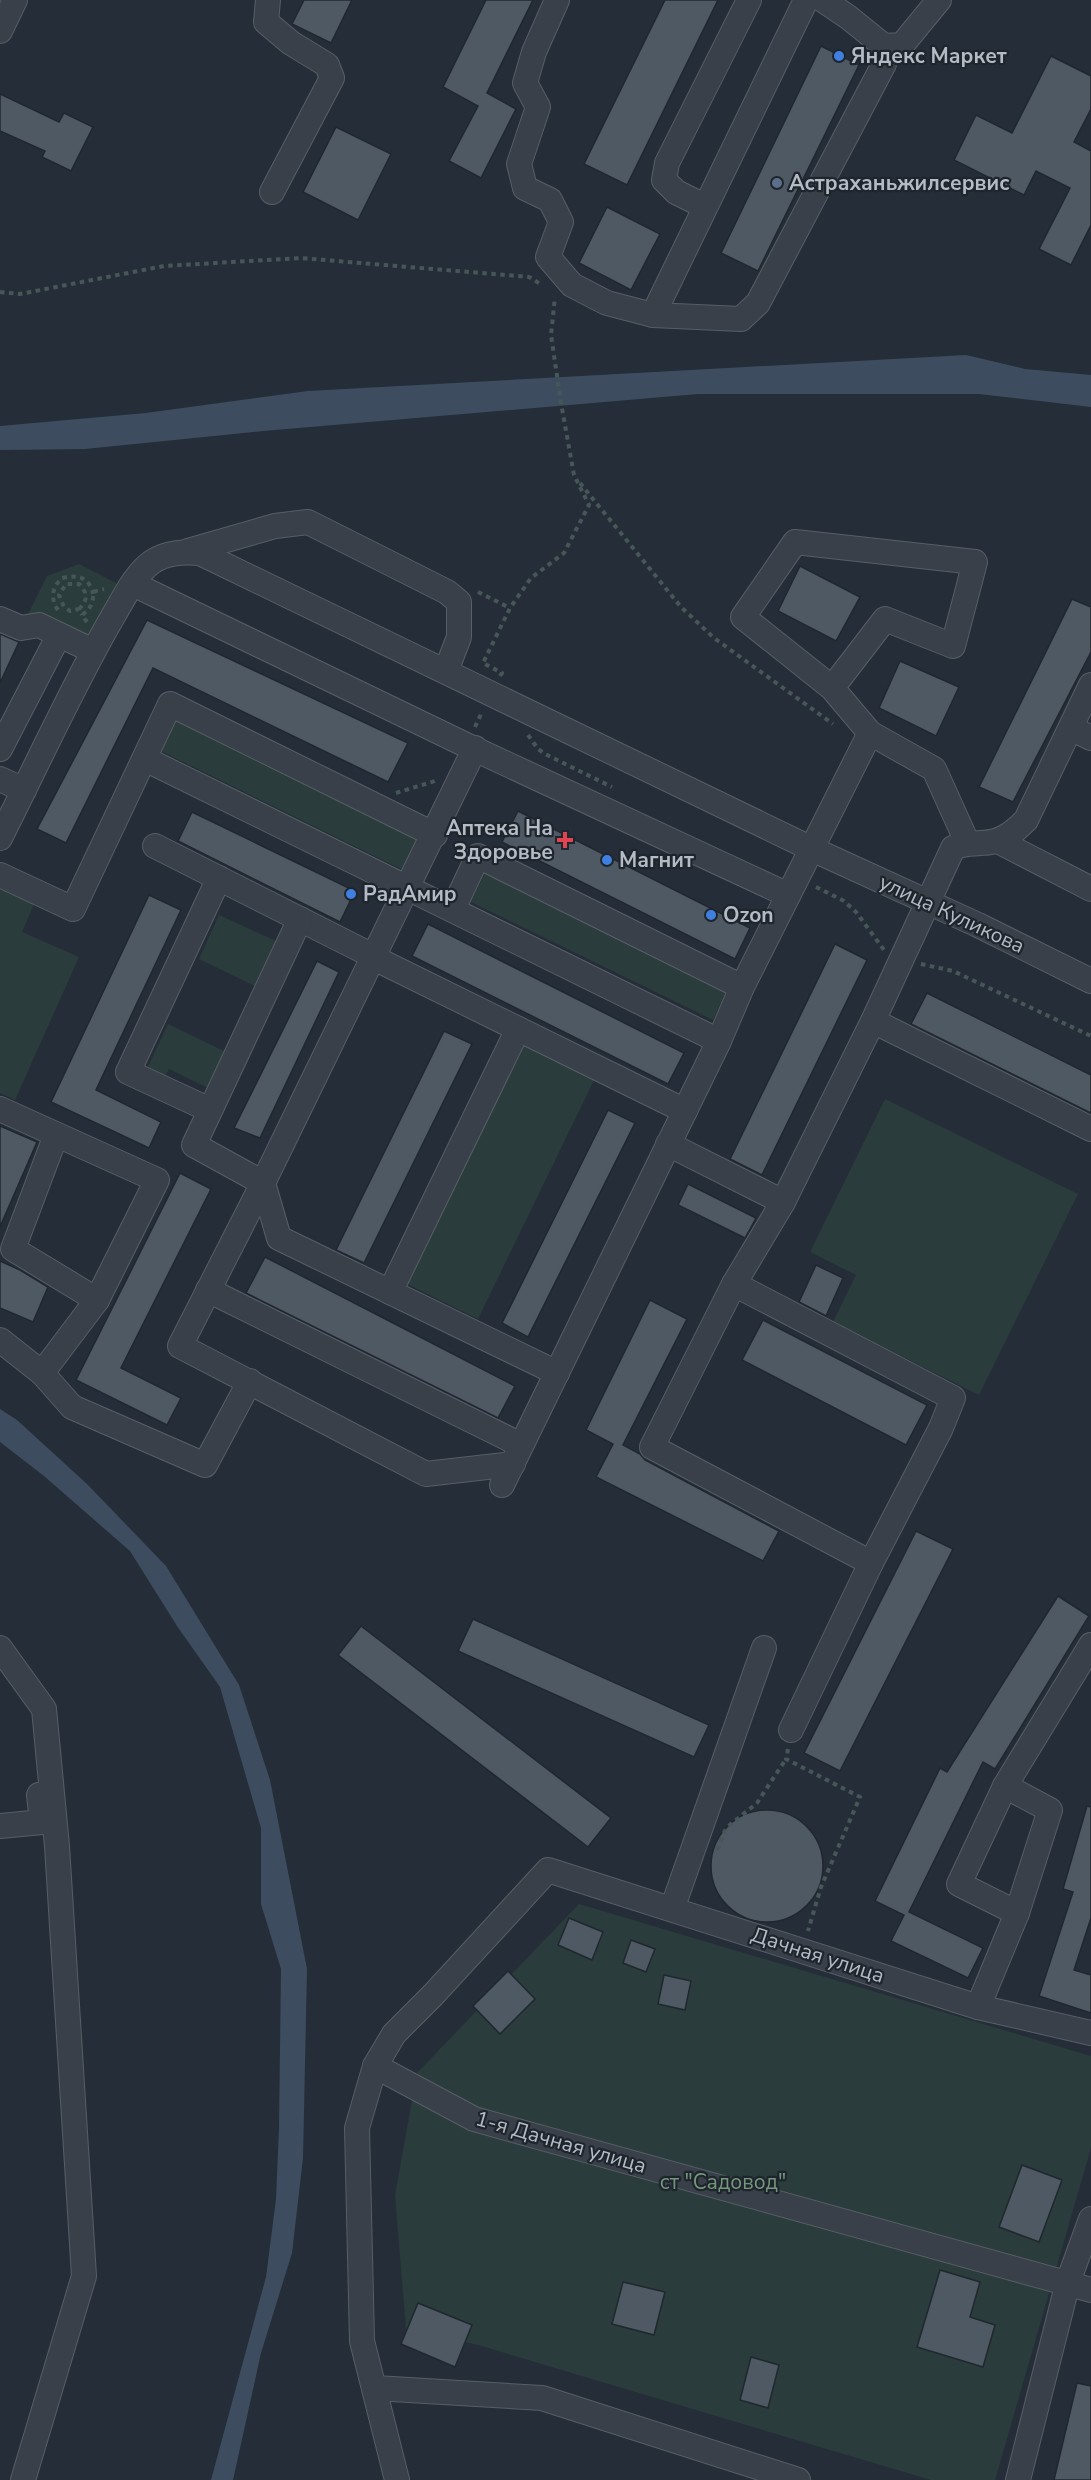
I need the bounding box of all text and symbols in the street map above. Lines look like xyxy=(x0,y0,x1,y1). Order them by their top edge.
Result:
place label: Яндекс Маркет xyxy=(851,42,1007,70)
marker: Яндекс Маркет xyxy=(832,49,846,63)
place label: Астраханьжилсервис xyxy=(789,169,1009,197)
marker: Астраханьжилсервис xyxy=(770,176,784,190)
place label: Аптека На Здоровье xyxy=(446,814,553,866)
marker: Аптека На Здоровье xyxy=(558,833,572,847)
place label: Магнит xyxy=(619,846,694,874)
marker: Магнит xyxy=(600,853,614,867)
street label: улица Куликова xyxy=(875,868,1029,960)
place label: РадАмир xyxy=(363,880,457,908)
marker: РадАмир xyxy=(344,887,358,901)
place label: Ozon xyxy=(723,901,774,929)
marker: Ozon xyxy=(704,908,718,922)
street label: Дачная улица xyxy=(748,1920,888,1990)
street label: 1-я Дачная улица xyxy=(472,2104,650,2180)
park label: ст "Садовод" xyxy=(660,2168,786,2196)

